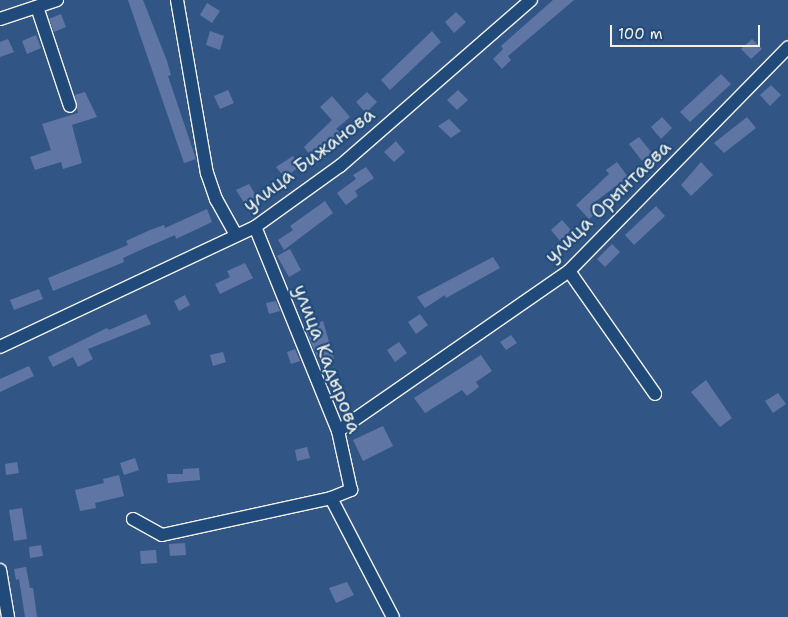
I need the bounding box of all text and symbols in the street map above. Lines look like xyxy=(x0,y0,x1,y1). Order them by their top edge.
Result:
scale bar xyxy=(613,15,763,47)
text: 100 m xyxy=(618,24,663,44)
street label: улица Бижанова xyxy=(239,103,379,217)
street label: улица Орынтаева xyxy=(540,136,676,268)
street label: улица Кадырова xyxy=(288,281,366,437)

